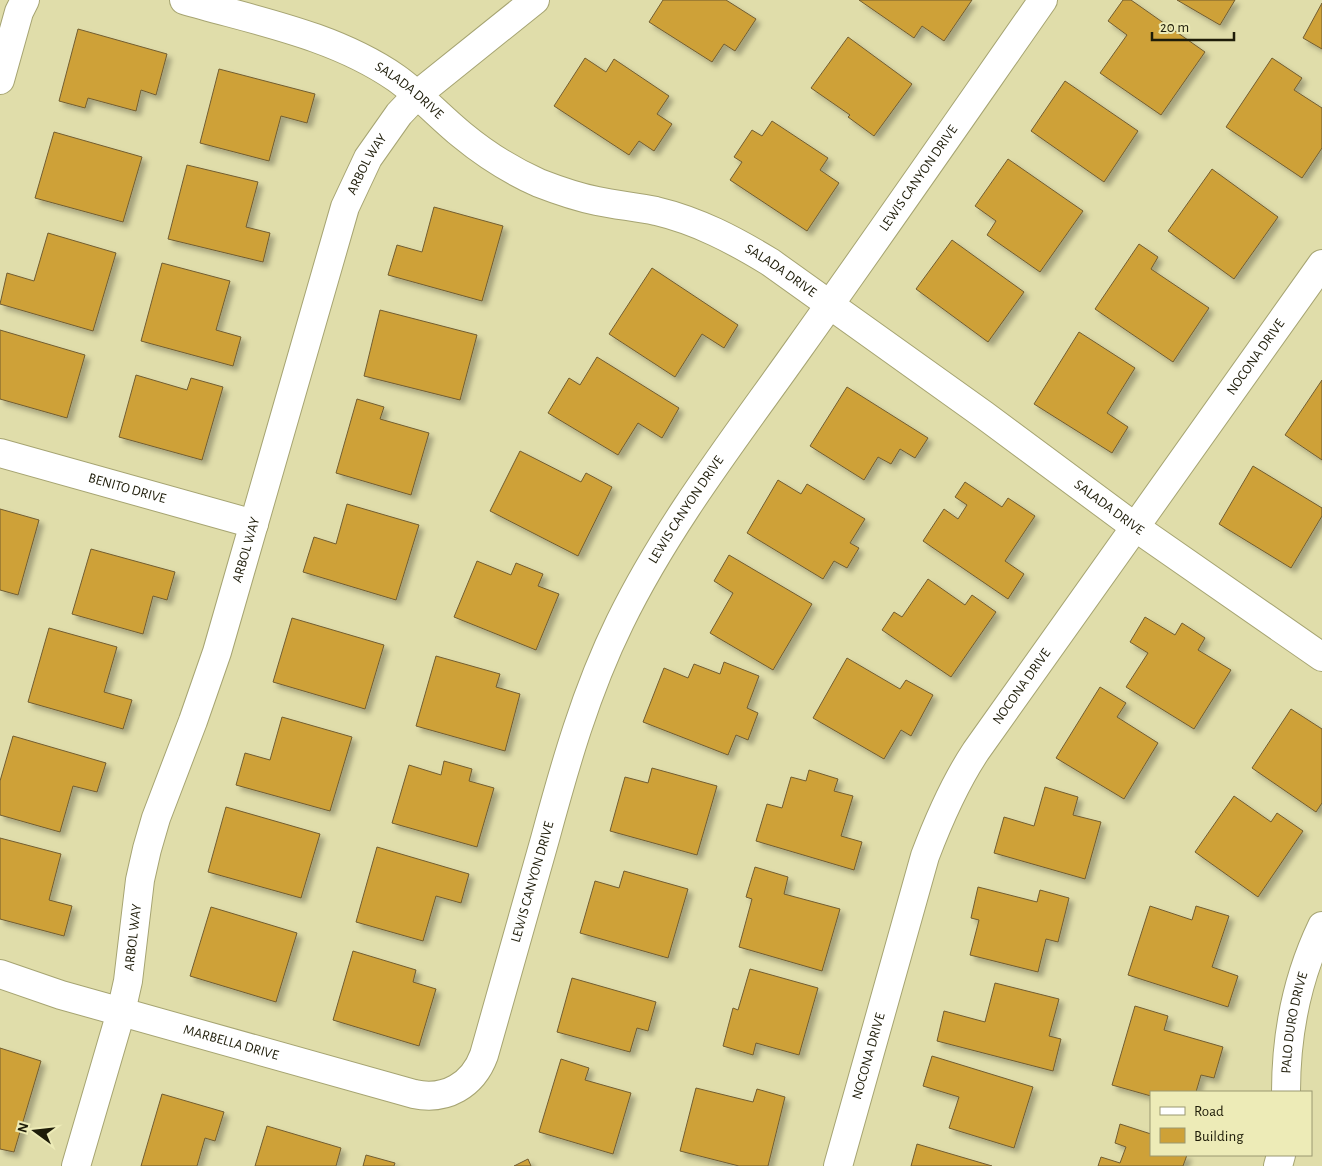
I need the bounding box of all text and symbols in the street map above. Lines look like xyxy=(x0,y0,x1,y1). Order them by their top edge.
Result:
scale bar xyxy=(1152,10,1234,42)
text: 20 m xyxy=(1160,20,1189,35)
street label: SALADA DRIVE xyxy=(373,59,446,122)
street label: LEWIS CANYON DRIVE xyxy=(877,123,960,234)
street label: ARBOL WAY xyxy=(345,131,390,197)
street label: SALADA DRIVE xyxy=(743,242,819,300)
street label: NOCONA DRIVE xyxy=(1224,317,1287,398)
street label: LEWIS CANYON DRIVE xyxy=(646,453,727,566)
street label: BENITO DRIVE xyxy=(87,471,168,506)
street label: SALADA DRIVE xyxy=(1072,477,1147,538)
street label: ARBOL WAY xyxy=(230,515,263,584)
street label: NOCONA DRIVE xyxy=(990,646,1054,727)
street label: LEWIS CANYON DRIVE xyxy=(509,819,557,944)
street label: ARBOL WAY xyxy=(122,903,144,972)
street label: PALO DURO DRIVE xyxy=(1279,970,1310,1074)
street label: NOCONA DRIVE xyxy=(850,1011,888,1101)
street label: MARBELLA DRIVE xyxy=(182,1023,280,1063)
legend xyxy=(1150,1091,1312,1156)
text: Road xyxy=(1194,1104,1224,1119)
north arrow xyxy=(10,1106,60,1156)
text: N xyxy=(15,1121,31,1134)
text: Building xyxy=(1194,1129,1244,1144)

